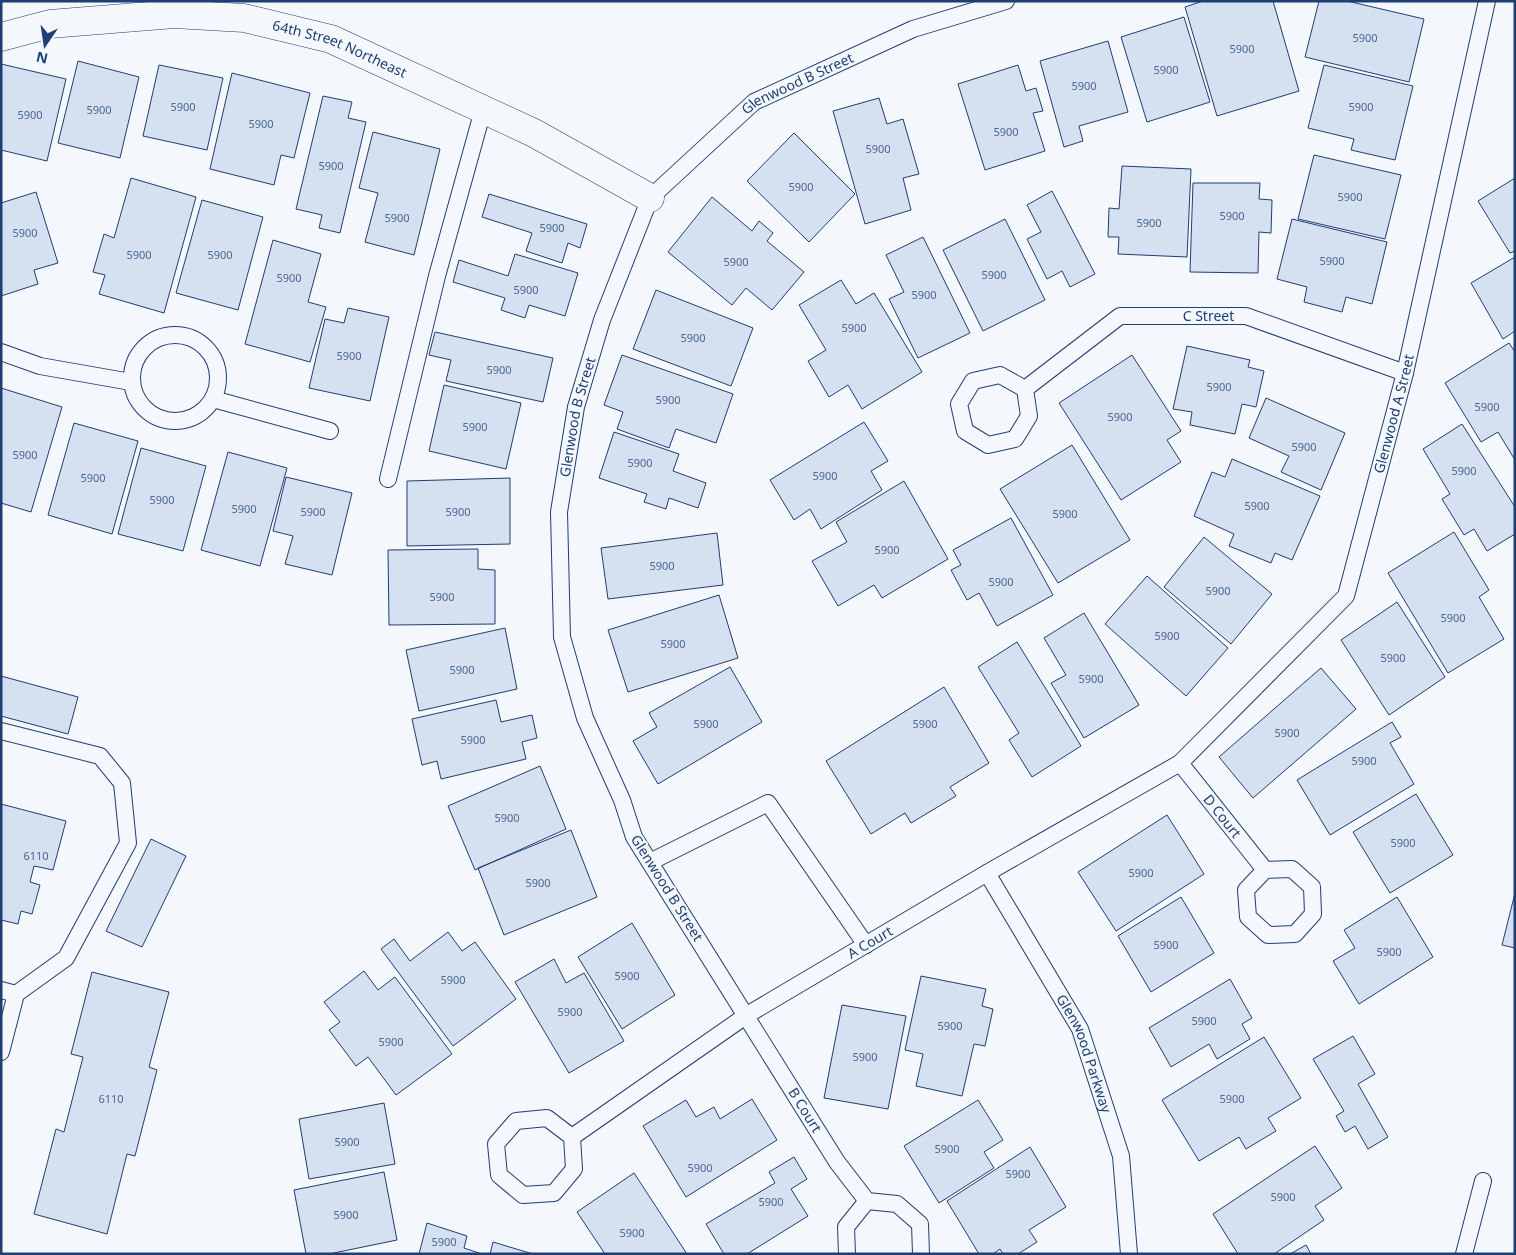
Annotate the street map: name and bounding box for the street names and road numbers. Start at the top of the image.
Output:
street label: 64th Street Northeast [271,15,410,82]
street label: Glenwood B Street [737,48,856,118]
street label: C Street [1183,306,1234,325]
street label: Glenwood A Street [1369,352,1418,475]
street label: Glenwood B Street [555,355,599,478]
street label: D Court [1199,790,1246,842]
street label: Glenwood B Street [627,831,708,945]
street label: A Court [844,921,896,963]
street label: Glenwood Parkway [1052,991,1117,1116]
street label: B Court [784,1084,827,1136]

